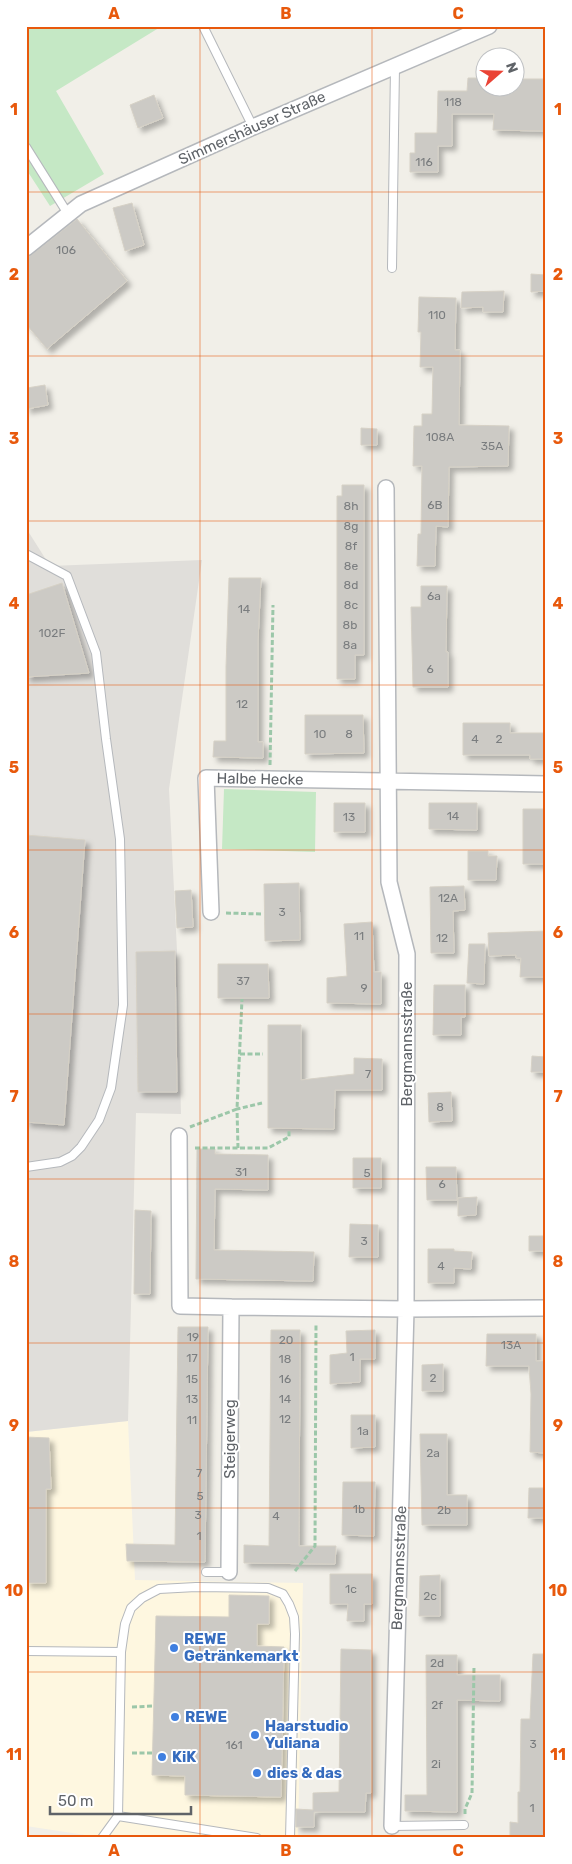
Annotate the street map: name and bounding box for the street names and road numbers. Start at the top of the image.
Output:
street label: Simmershäuser Straße [176,87,328,169]
street label: Halbe Hecke [216,769,304,789]
street label: Bergmannsstraße [398,982,416,1106]
street label: Steigerweg [221,1399,239,1479]
street label: Bergmannsstraße [388,1505,410,1631]

